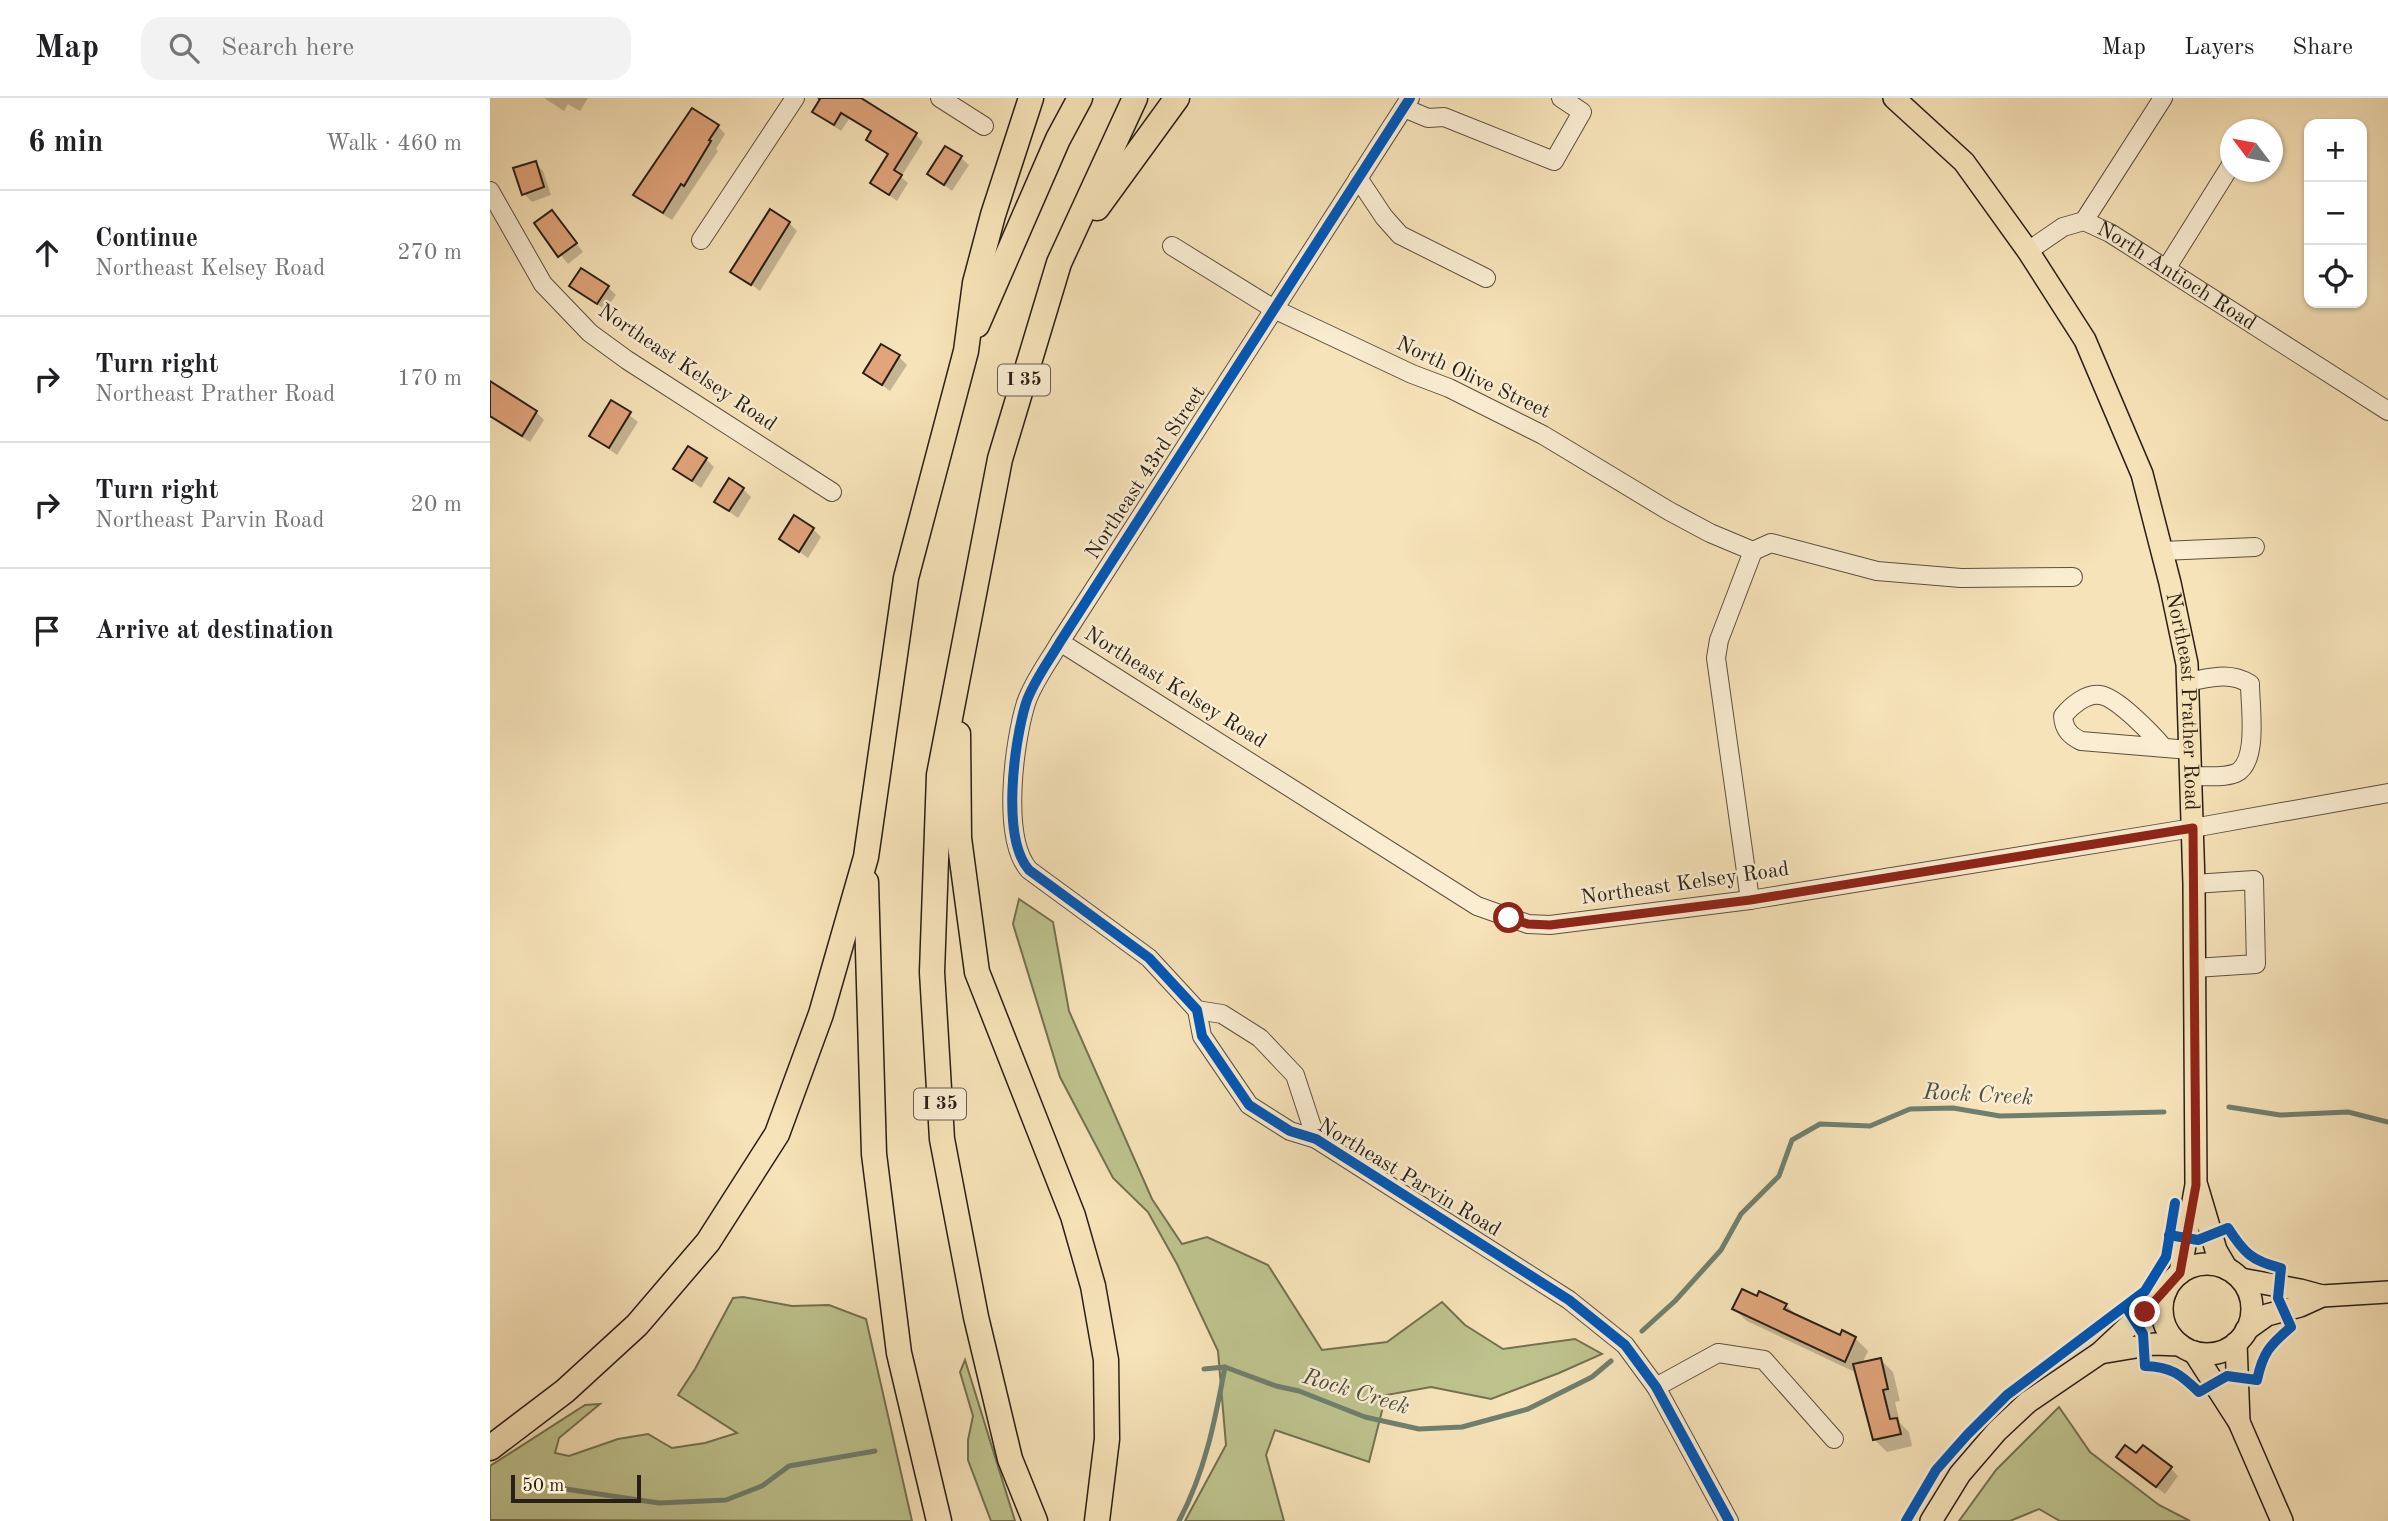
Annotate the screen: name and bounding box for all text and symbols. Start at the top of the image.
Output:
search box [141,17,631,80]
icon: search [165,29,203,67]
text: Map [35,32,99,65]
text: Search here [221,35,354,61]
text: Map [2102,36,2146,60]
text: Layers [2184,36,2254,60]
text: Share [2292,36,2353,60]
north arrow [2220,119,2283,182]
map controls [2304,119,2367,308]
button: + [2304,119,2367,182]
text: 6 min [28,128,103,158]
text: Walk · 460 m [326,132,462,155]
button: − [2304,182,2367,245]
street label: North Antioch Road [2094,218,2260,334]
text: Continue [95,226,198,252]
icon: ahead [28,234,66,272]
text: 270 m [397,241,462,264]
button: locate [2304,245,2367,308]
text: Northeast Kelsey Road [95,257,325,280]
street label: Northeast Kelsey Road [594,301,780,435]
street label: North Olive Street [1393,333,1553,423]
text: Turn right [95,352,218,378]
icon: right [28,360,66,398]
road number: I 35 [998,364,1050,396]
text: 170 m [397,367,462,390]
text: Northeast Prather Road [95,383,335,406]
street label: Northeast 43rd Street [1082,383,1210,563]
text: Turn right [95,478,218,504]
icon: right [28,486,66,524]
text: 20 m [411,493,462,516]
text: Northeast Parvin Road [95,509,324,532]
street label: Northeast Prather Road [2162,591,2202,811]
icon: arrive [28,612,66,650]
text: Arrive at destination [95,618,334,644]
street label: Northeast Kelsey Road [1080,623,1270,753]
street label: Northeast Kelsey Road [1579,859,1791,909]
route start [1493,902,1524,933]
water label: Rock Creek [1921,1081,2034,1109]
road number: I 35 [914,1088,966,1120]
street label: Northeast Parvin Road [1314,1115,1504,1241]
route end [2129,1296,2160,1327]
water label: Rock Creek [1299,1365,1412,1419]
scale bar [511,1472,640,1504]
text: 50 m [522,1477,564,1496]

